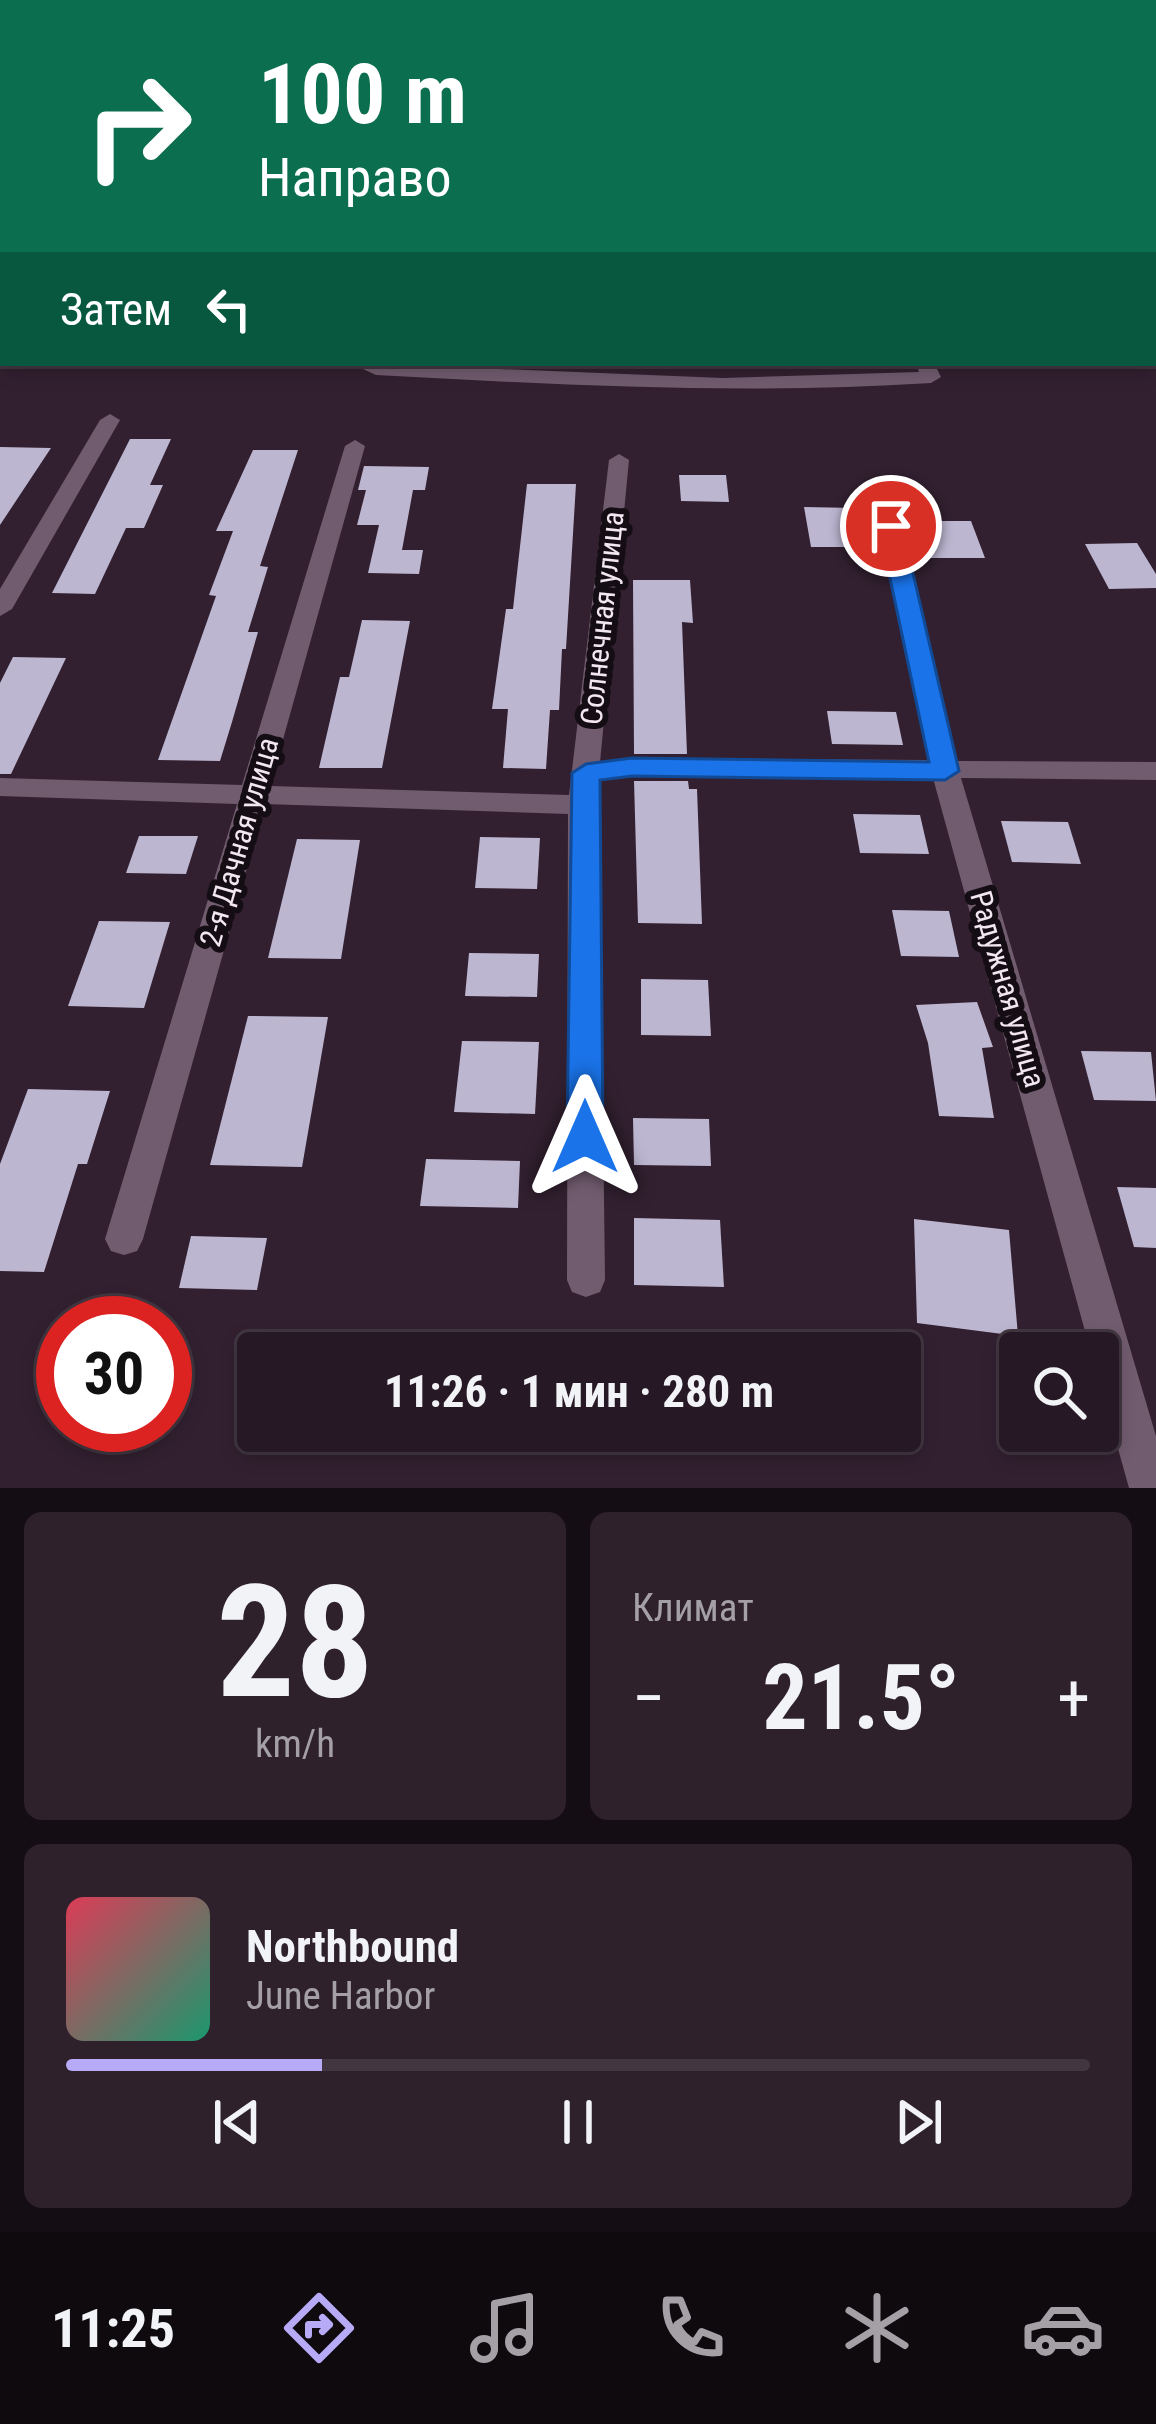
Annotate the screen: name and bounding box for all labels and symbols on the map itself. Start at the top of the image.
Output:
pin [840,475,942,577]
street label: Солнечная улица [573,510,631,726]
street label: 2-я Дачная улица [192,733,286,951]
street label: Радужная улица [963,887,1053,1091]
position arrow [522,1074,648,1200]
speed limit sign: 30 [36,1296,192,1452]

